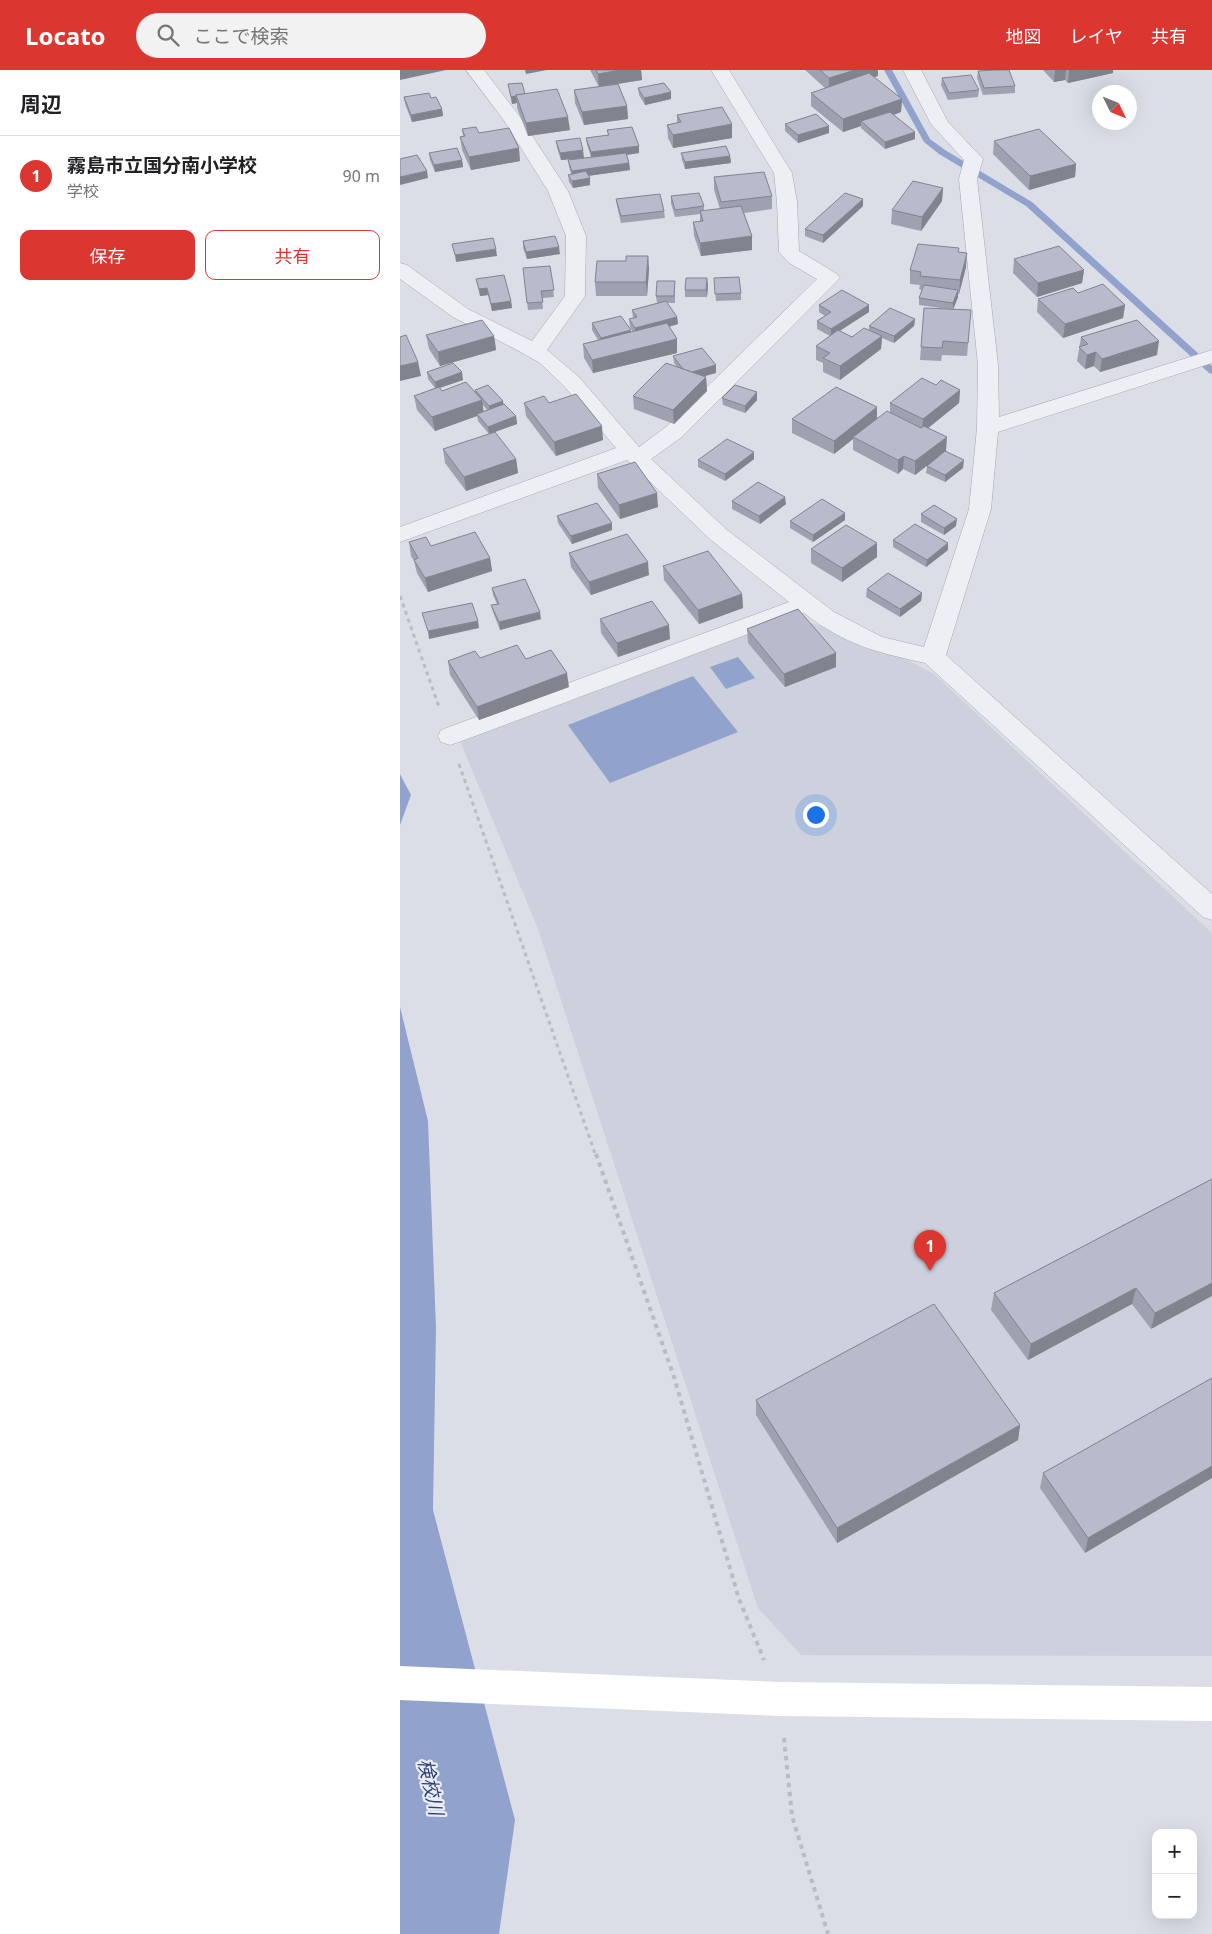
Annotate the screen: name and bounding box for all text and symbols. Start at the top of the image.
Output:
search box [136,13,486,58]
text: Locato [25,19,106,52]
icon: search [154,21,182,49]
text: ここで検索 [194,23,289,49]
text: 地図 [1006,24,1042,48]
text: レイヤ [1070,24,1123,48]
text: 共有 [1151,24,1187,48]
north arrow [1092,85,1137,130]
text: 周辺 [20,90,62,118]
text: 霧島市立国分南小学校 [67,152,257,178]
text: 1 [31,165,41,187]
text: 90 m [343,165,380,187]
text: 学校 [67,180,99,202]
button: 保存 [20,230,195,280]
button: 共有 [205,230,380,280]
your location [803,802,829,828]
pin: 1 [914,1230,946,1271]
water label: 検校川 [412,1756,450,1820]
map controls [1152,1829,1197,1919]
button: + [1152,1829,1197,1874]
button: − [1152,1874,1197,1919]

